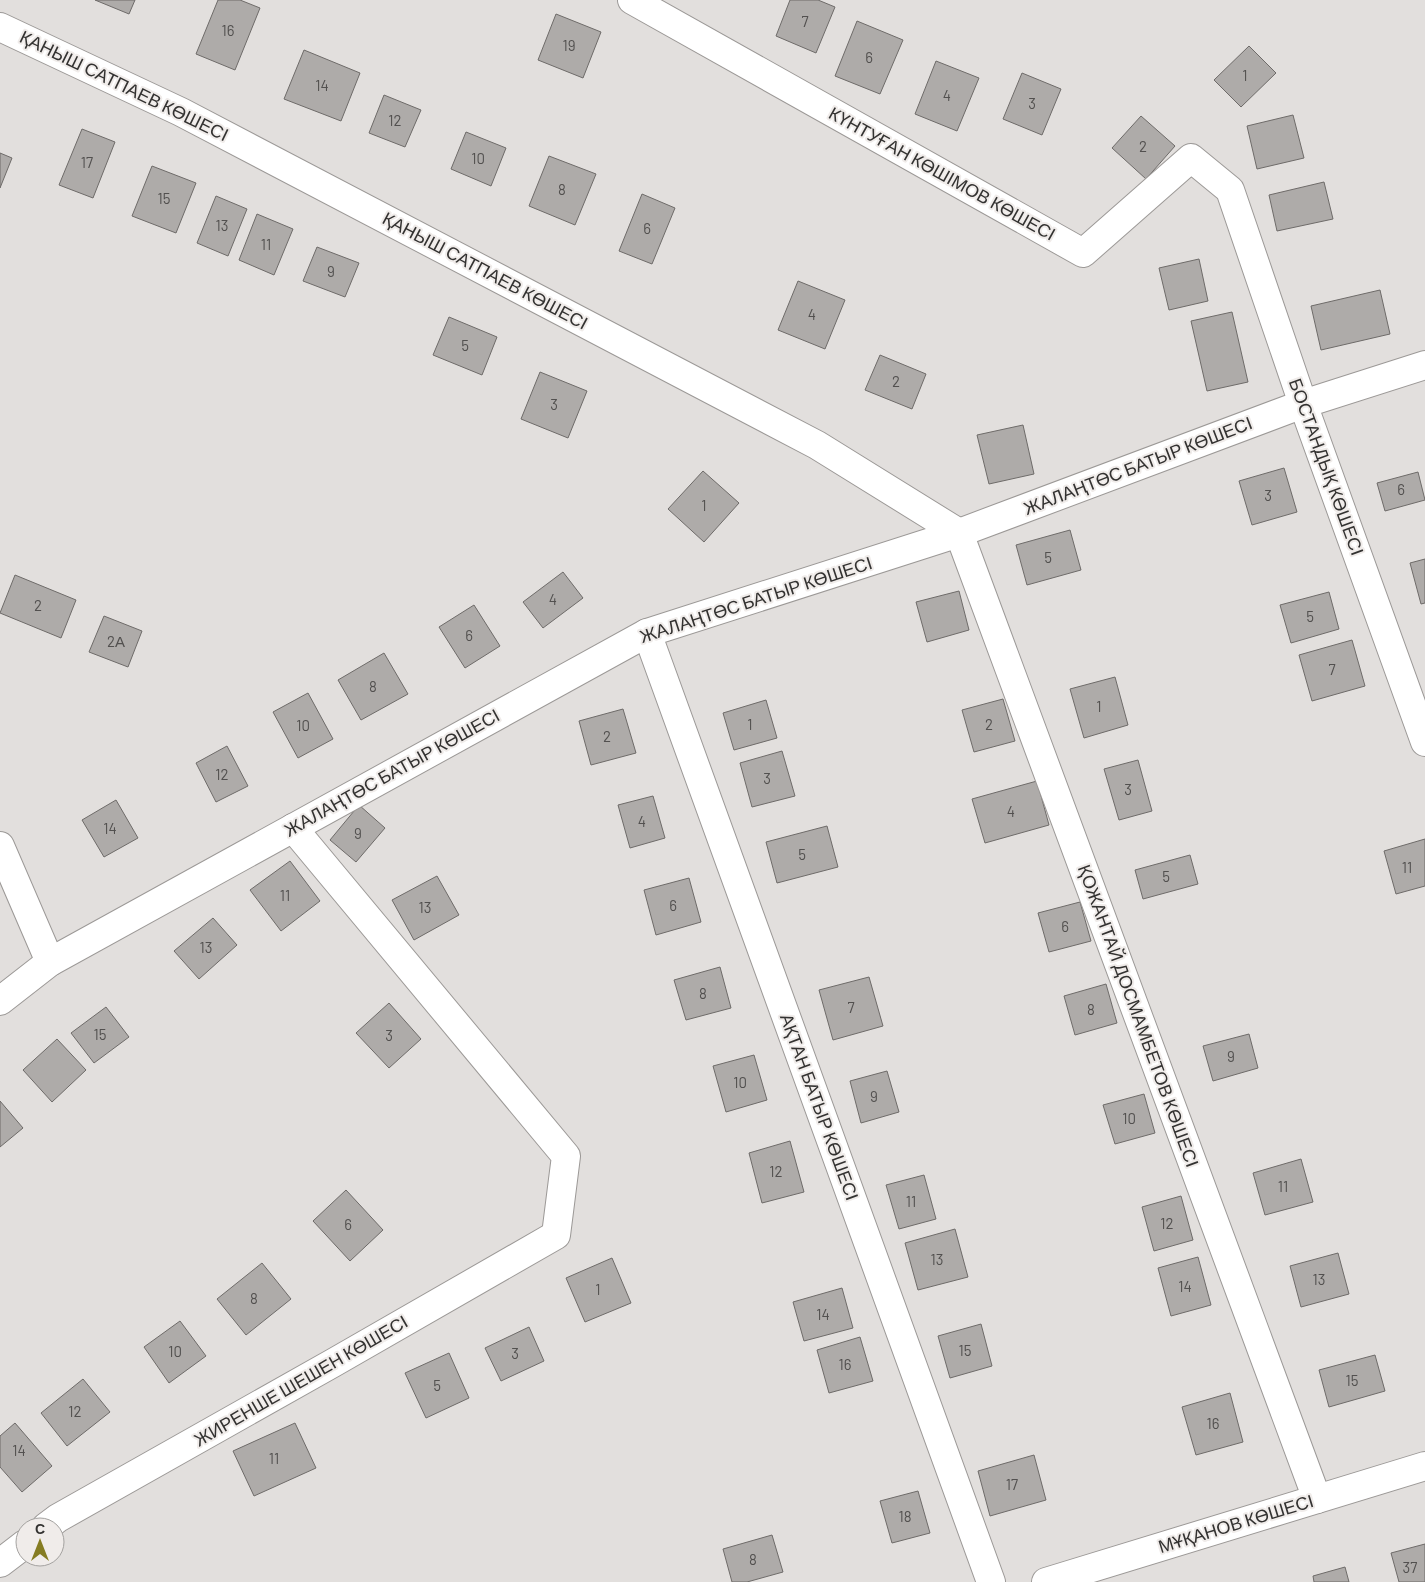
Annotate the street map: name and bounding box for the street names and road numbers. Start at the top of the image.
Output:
street label: ҚАНЫШ САТПАЕВ КӨШЕСІ [17,25,232,145]
street label: КҮНТУҒАН КӨШІМОВ КӨШЕСІ [825,101,1060,245]
street label: ҚАНЫШ САТПАЕВ КӨШЕСІ [379,207,592,334]
street label: БОСТАНДЫҚ КӨШЕСІ [1285,375,1369,558]
street label: ЖАЛАҢТӨС БАТЫР КӨШЕСІ [1020,411,1255,519]
street label: ЖАЛАҢТӨС БАТЫР КӨШЕСІ [637,551,875,647]
street label: ЖАЛАҢТӨС БАТЫР КӨШЕСІ [280,704,503,841]
street label: ҚОЖАНТАЙ ДОСМАМБЕТОВ КӨШЕСІ [1074,861,1204,1170]
street label: АҚТАН БАТЫР КӨШЕСІ [776,1010,864,1203]
street label: ЖИРЕНШЕ ШЕШЕН КӨШЕСІ [190,1310,411,1450]
street label: МҰҚАНОВ КӨШЕСІ [1155,1489,1316,1557]

